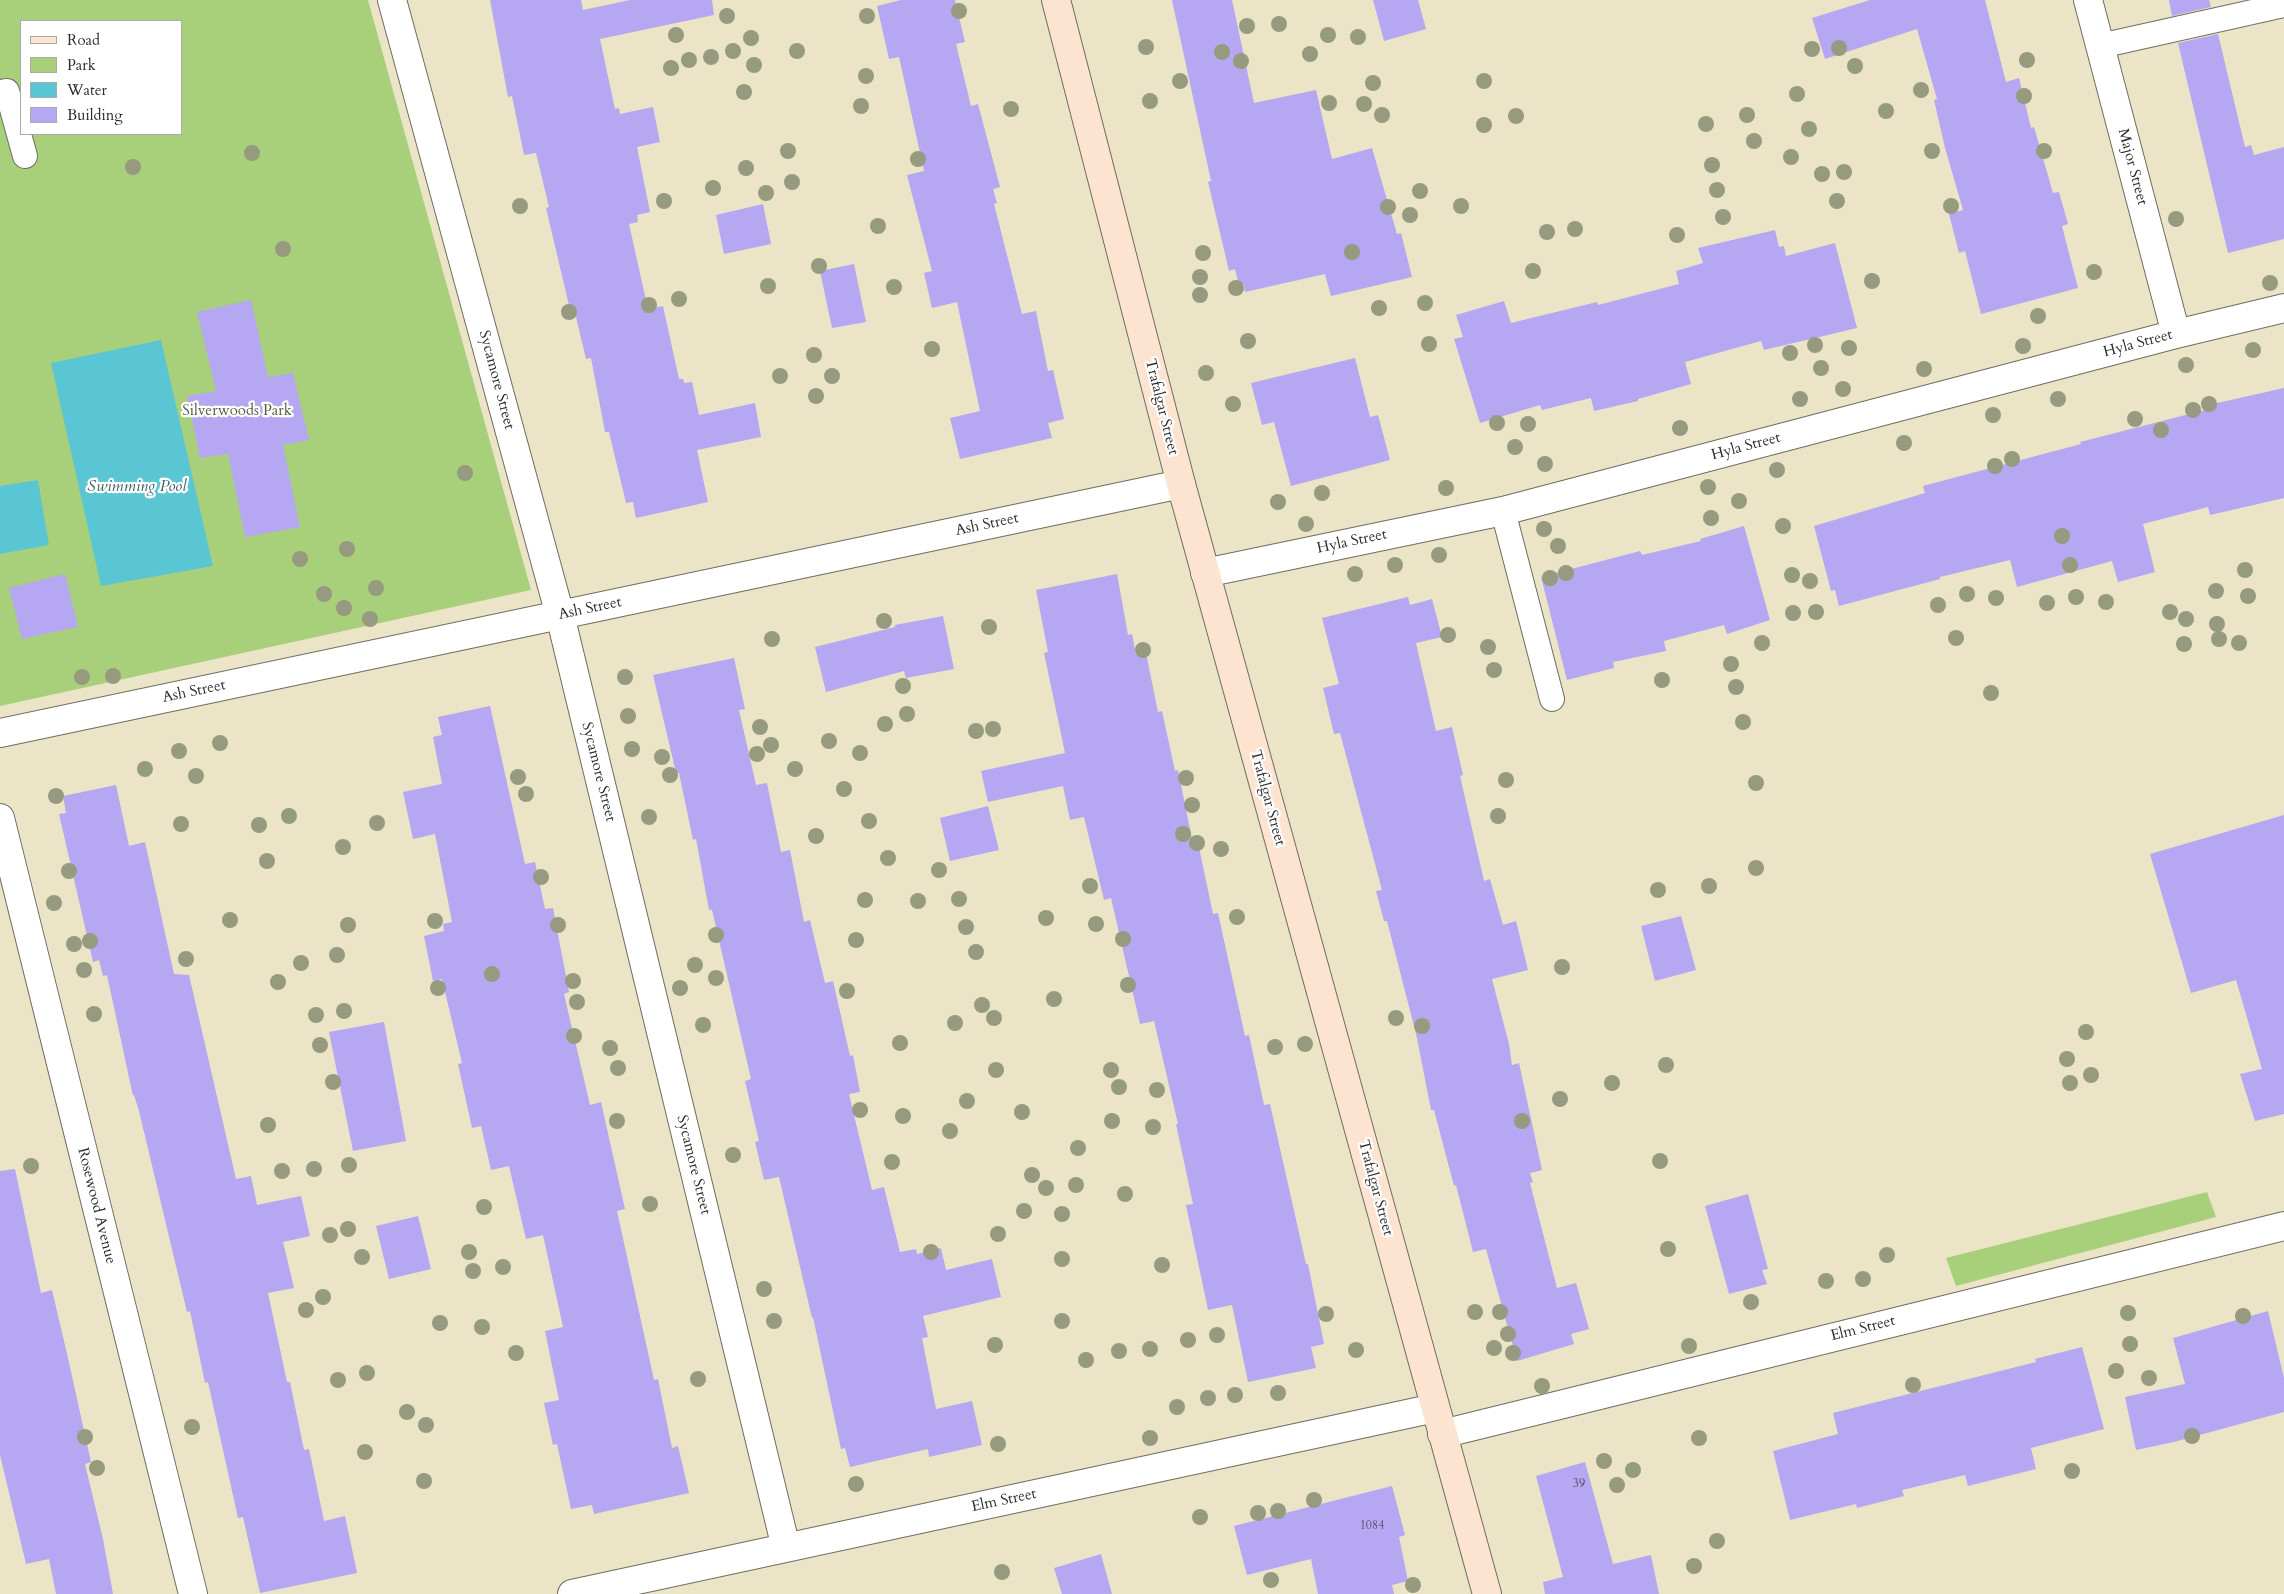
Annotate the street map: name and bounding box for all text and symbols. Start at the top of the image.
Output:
legend [20,20,182,135]
text: Road [67,30,100,50]
text: Park [67,55,96,75]
text: Water [67,80,107,100]
text: Building [67,105,123,125]
street label: Major Street [2113,127,2151,207]
street label: Hyla Street [2101,326,2175,362]
street label: Sycamore Street [474,328,518,432]
street label: Trafalgar Street [1140,357,1182,457]
park label: Silverwoods Park [182,403,292,421]
street label: Hyla Street [1709,429,1783,465]
water label: Swimming Pool [87,477,187,497]
street label: Ash Street [954,510,1020,540]
street label: Hyla Street [1315,526,1389,558]
street label: Ash Street [557,594,623,624]
street label: Ash Street [161,677,227,707]
street label: Sycamore Street [577,720,619,824]
street label: Trafalgar Street [1246,748,1288,848]
street label: Sycamore Street [672,1113,714,1217]
street label: Trafalgar Street [1354,1138,1396,1238]
street label: Rosewood Avenue [73,1146,119,1266]
street label: Elm Street [1829,1312,1897,1346]
house number: 39 [1573,1477,1585,1491]
street label: Elm Street [970,1485,1038,1517]
house number: 1084 [1360,1519,1384,1533]

